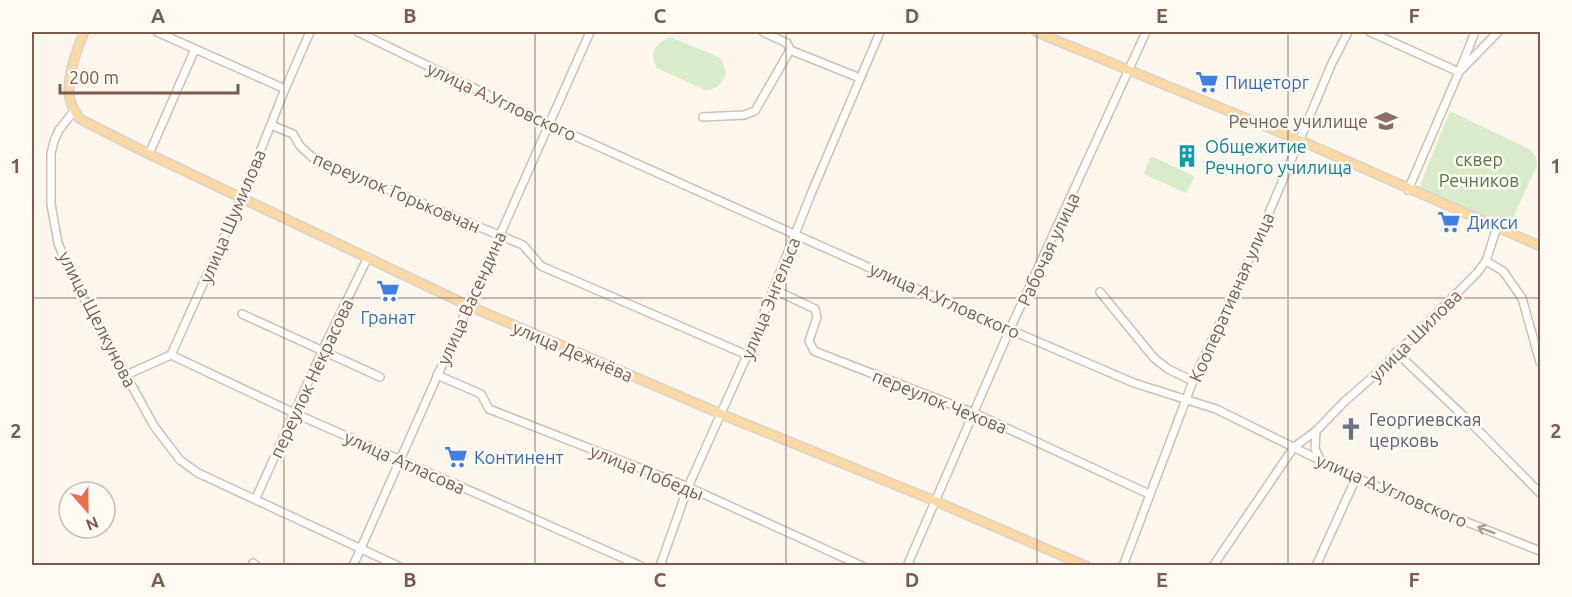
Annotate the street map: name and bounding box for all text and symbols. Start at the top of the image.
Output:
text: A [151,4,165,27]
text: B [403,4,417,27]
text: C [654,4,667,27]
text: D [905,4,919,27]
text: E [1156,4,1168,27]
text: F [1408,4,1420,27]
scale bar [60,57,238,95]
street label: улица А.Угловского [424,58,580,144]
text: 200 m [69,67,119,87]
supermarket icon: Пищеторг [1194,69,1220,95]
place label: Пищеторг [1225,72,1309,92]
school or university icon: Речное училище [1373,108,1399,134]
place label: Речное училище [1228,111,1368,131]
place label: Общежитие Речного училища [1205,136,1352,177]
building icon: Общежитие Речного училища [1174,143,1200,169]
street label: улица Шумилова [195,146,269,286]
street label: переулок Горьковчан [310,148,484,236]
park label: сквер Речников [1439,149,1519,190]
text: 1 [10,154,22,177]
text: 1 [1550,154,1562,177]
street label: Рабочая улица [1013,189,1083,309]
street label: Кооперативная улица [1185,209,1277,385]
supermarket icon: Дикси [1436,209,1462,235]
place label: Дикси [1467,212,1518,232]
street label: улица Васендина [433,228,509,368]
street label: улица Энгельса [736,234,804,362]
street label: улица Щелкунова [55,248,141,390]
street label: улица А.Угловского [867,258,1023,342]
supermarket icon: Гранат [375,278,401,304]
street label: улица Шилова [1365,285,1465,385]
street label: переулок Некрасова [265,295,357,461]
place label: Гранат [360,307,416,327]
street label: улица Дежнёва [510,317,636,385]
street label: переулок Чехова [870,365,1010,437]
place label: Георгиевская церковь [1369,409,1482,450]
church icon: Георгиевская церковь [1338,416,1364,442]
text: 2 [10,419,22,442]
text: 2 [1550,419,1562,442]
street label: улица Атласова [342,426,468,498]
street label: улица Победы [587,440,707,504]
supermarket icon: Континент [443,444,469,470]
place label: Континент [474,447,563,467]
street label: улица А.Угловского [1313,449,1471,531]
north arrow [57,480,117,540]
text: N [84,513,101,535]
one-way arrow [1477,523,1496,534]
text: A [151,568,165,591]
text: B [403,568,417,591]
text: C [654,568,667,591]
text: D [905,568,919,591]
text: E [1156,568,1168,591]
text: F [1408,568,1420,591]

